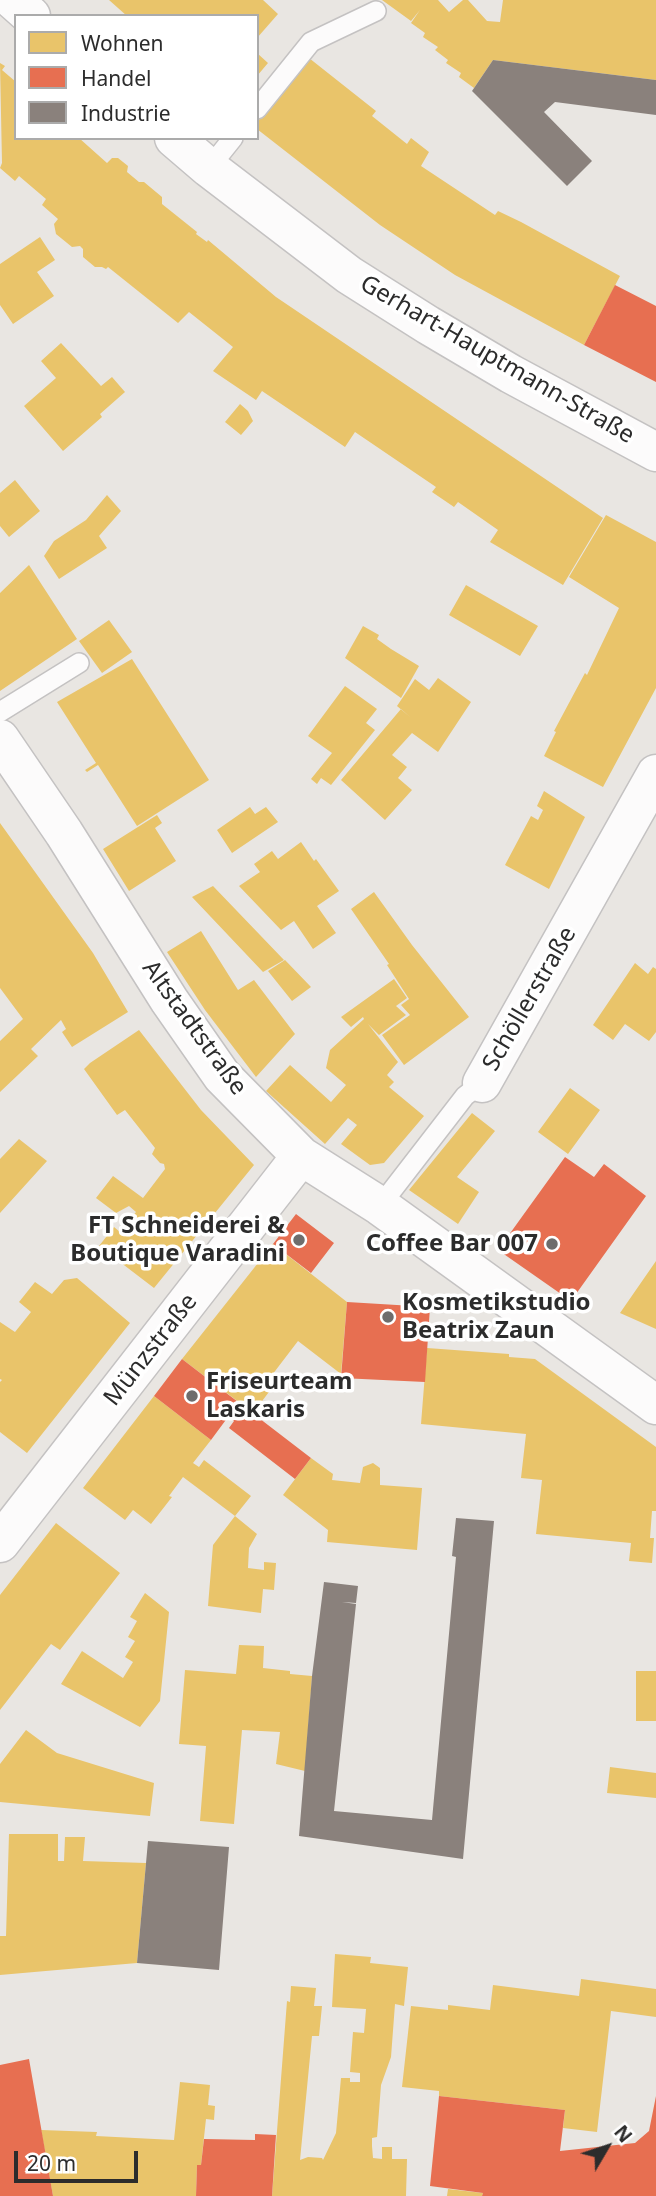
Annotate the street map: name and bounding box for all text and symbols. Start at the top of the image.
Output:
legend [14,14,259,140]
text: Wohnen [81,29,164,57]
text: Handel [81,64,152,92]
text: Industrie [81,99,171,127]
street label: Gerhart-Hauptmann-Straße [355,270,639,450]
street label: Schöllerstraße [477,922,583,1076]
street label: Altstadtstraße [136,955,252,1101]
place label: FT Schneiderei & Boutique Varadini [70,1212,285,1268]
place label: Coffee Bar 007 [366,1230,538,1258]
marker: FT Schneiderei & Boutique Varadini [291,1232,307,1248]
marker: Coffee Bar 007 [544,1236,560,1252]
street label: Münzstraße [98,1288,204,1412]
place label: Kosmetikstudio Beatrix Zaun [402,1289,591,1345]
marker: Kosmetikstudio Beatrix Zaun [380,1309,396,1325]
place label: Friseurteam Laskaris [206,1368,352,1424]
marker: Friseurteam Laskaris [184,1388,200,1404]
north arrow [572,2112,642,2182]
text: N [608,2120,638,2148]
scale bar [18,2136,142,2180]
text: 20 m [27,2149,76,2177]

